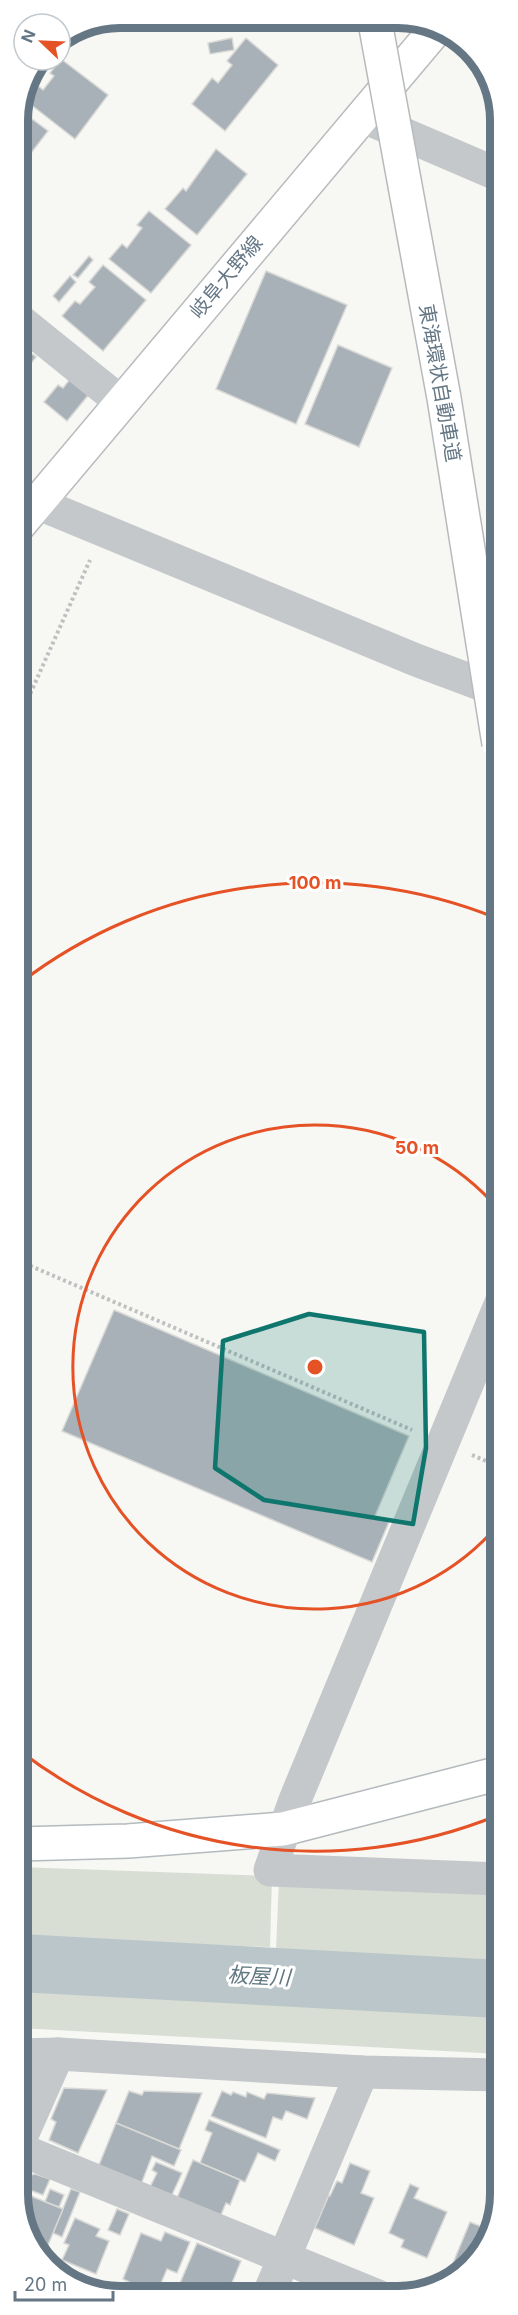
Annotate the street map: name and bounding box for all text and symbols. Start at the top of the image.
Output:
north arrow [12,12,72,72]
text: N [17,27,40,46]
street label: 岐阜大野線 [185,231,267,323]
street label: 東海環状自動車道 [414,302,466,464]
text: 100 m [289,872,341,893]
text: 50 m [395,1137,439,1158]
centre of rings [305,1357,325,1377]
water label: 板屋川 [227,1962,293,1990]
scale bar [15,2264,112,2302]
text: 20 m [24,2274,67,2295]

